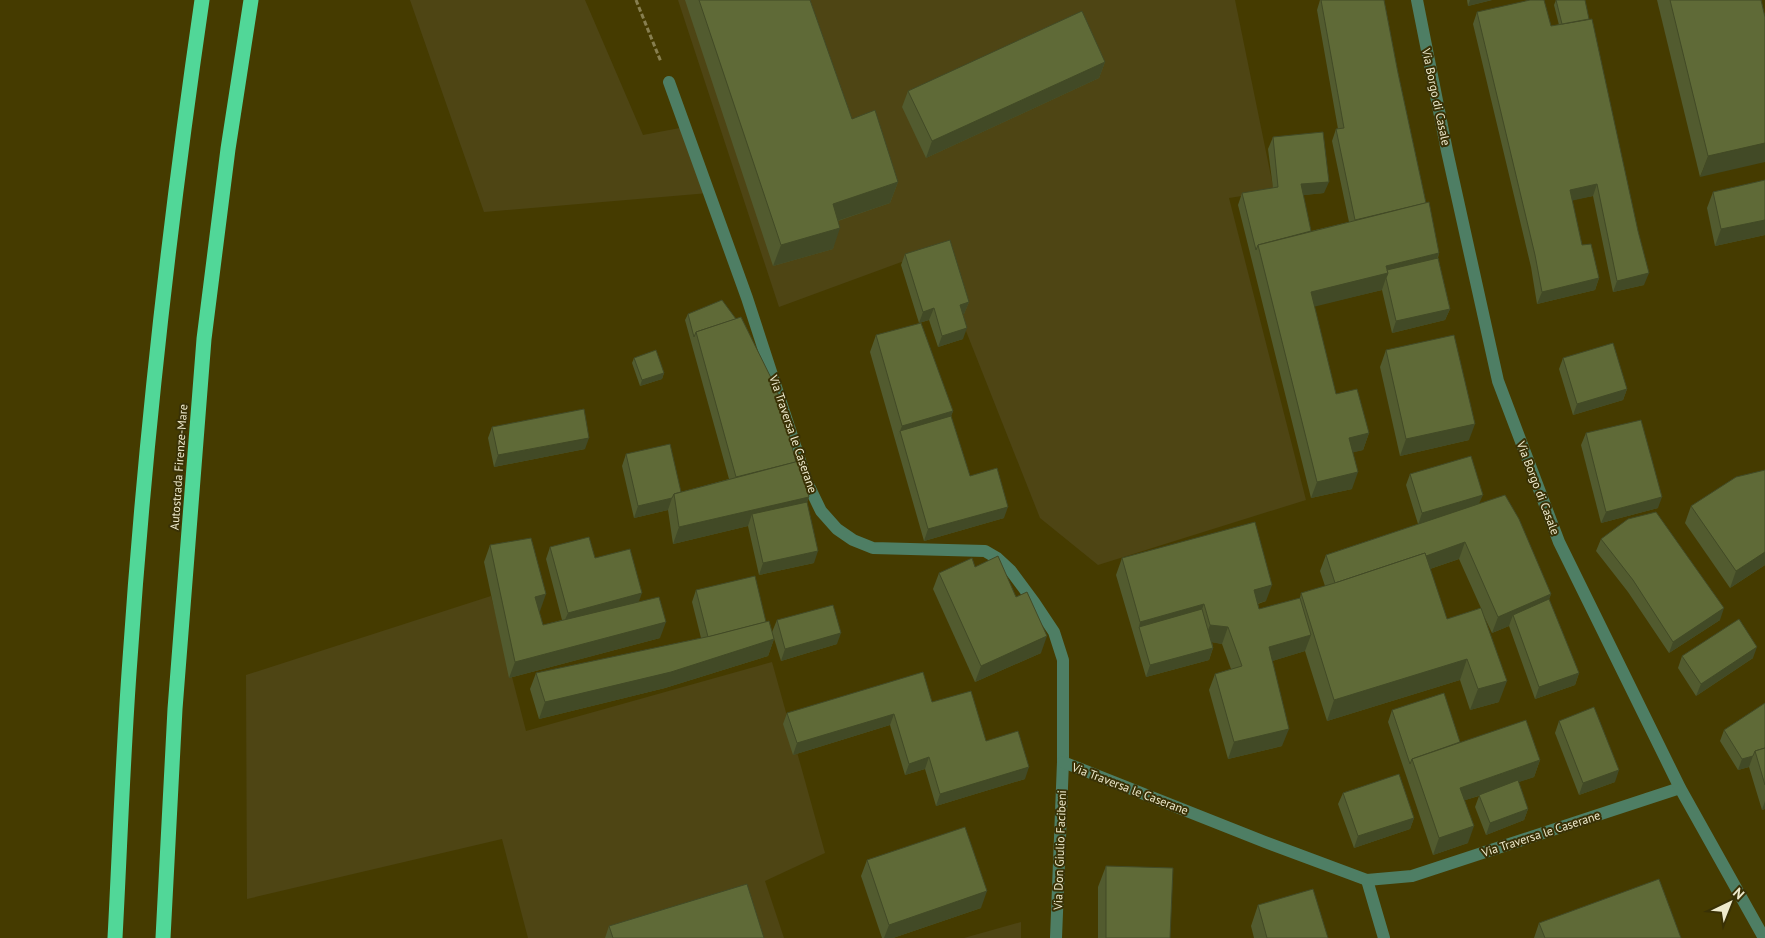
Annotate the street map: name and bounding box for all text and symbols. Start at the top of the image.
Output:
street label: Via Borgo di Casale [1419,46,1454,147]
street label: Via Traversa le Caserane [766,372,821,495]
street label: Autostrada Firenze-Mare [167,404,190,530]
street label: Via Borgo di Casale [1513,438,1563,537]
street label: Via Traversa le Caserane [1069,759,1191,818]
street label: Via Don Giulio Facibeni [1050,790,1069,911]
street label: Via Traversa le Caserane [1479,807,1602,860]
north arrow [1705,878,1755,928]
text: N [1729,884,1748,903]

